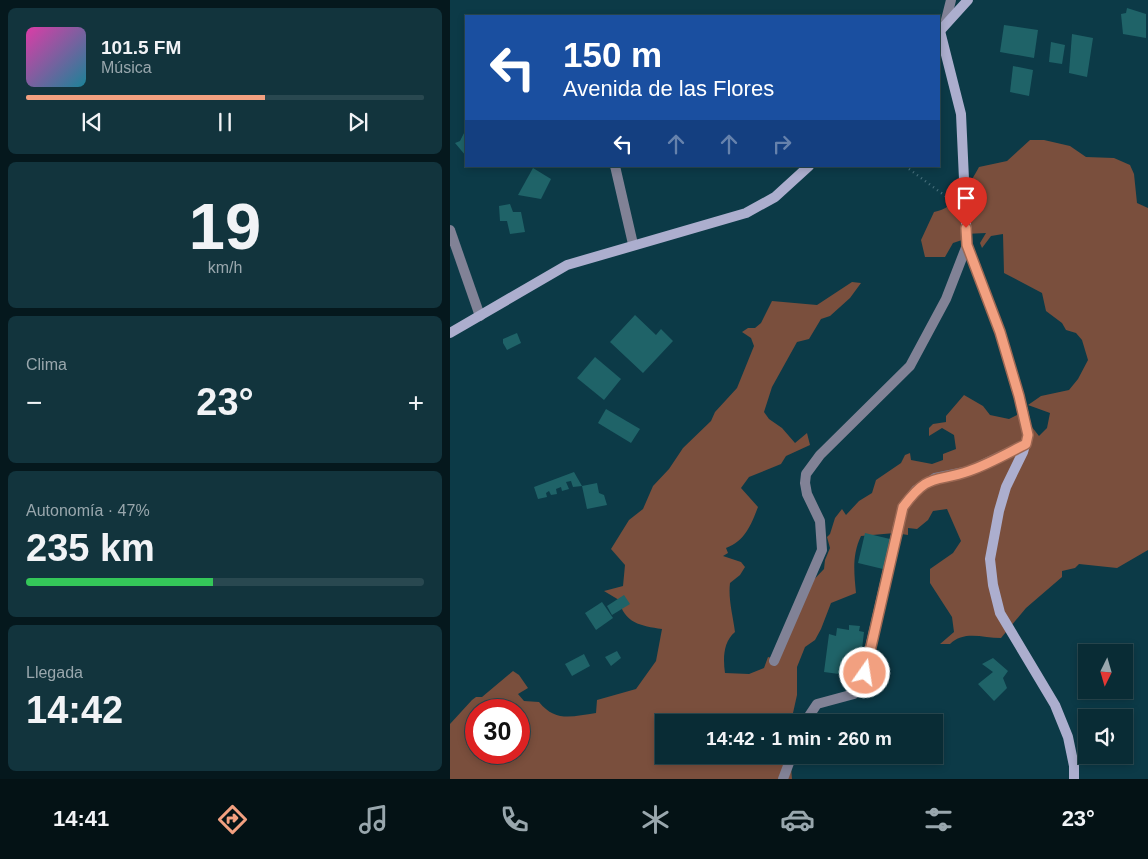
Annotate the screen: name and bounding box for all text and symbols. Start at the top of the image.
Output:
icon: left [480,35,545,100]
text: 150 m [563,35,662,74]
text: 101.5 FM [101,37,181,58]
text: Música [101,59,152,76]
text: Avenida de las Flores [563,76,774,101]
icon: previous [78,108,106,136]
icon: pause [211,108,239,136]
icon: next [344,108,372,136]
icon: left [609,130,637,158]
icon: ahead [662,130,690,158]
icon: ahead [715,130,743,158]
icon: right [768,130,796,158]
pin [945,177,987,228]
icon: arrive [952,184,980,212]
text: 19 [189,190,261,263]
text: km/h [208,259,242,276]
text: Clima [26,356,67,373]
text: 23° [196,381,254,423]
text: − [26,387,42,418]
text: + [408,387,424,418]
text: Autonomía · 47% [26,502,150,519]
text: 235 km [26,527,155,569]
north arrow [1078,644,1132,699]
map controls [1078,644,1133,764]
position arrow [838,646,890,698]
text: Llegada [26,664,83,681]
text: 14:42 [26,689,123,731]
speed limit sign: 30 [465,699,530,764]
button: sound [1078,709,1133,764]
text: 14:42 · 1 min · 260 m [706,728,892,749]
icon: directions [215,802,250,837]
icon: music [356,802,391,837]
icon: phone [497,802,532,837]
icon: climate [638,802,673,837]
icon: car [780,802,815,837]
icon: filters [921,802,956,837]
text: 14:41 [53,806,109,831]
text: 23° [1062,806,1095,831]

